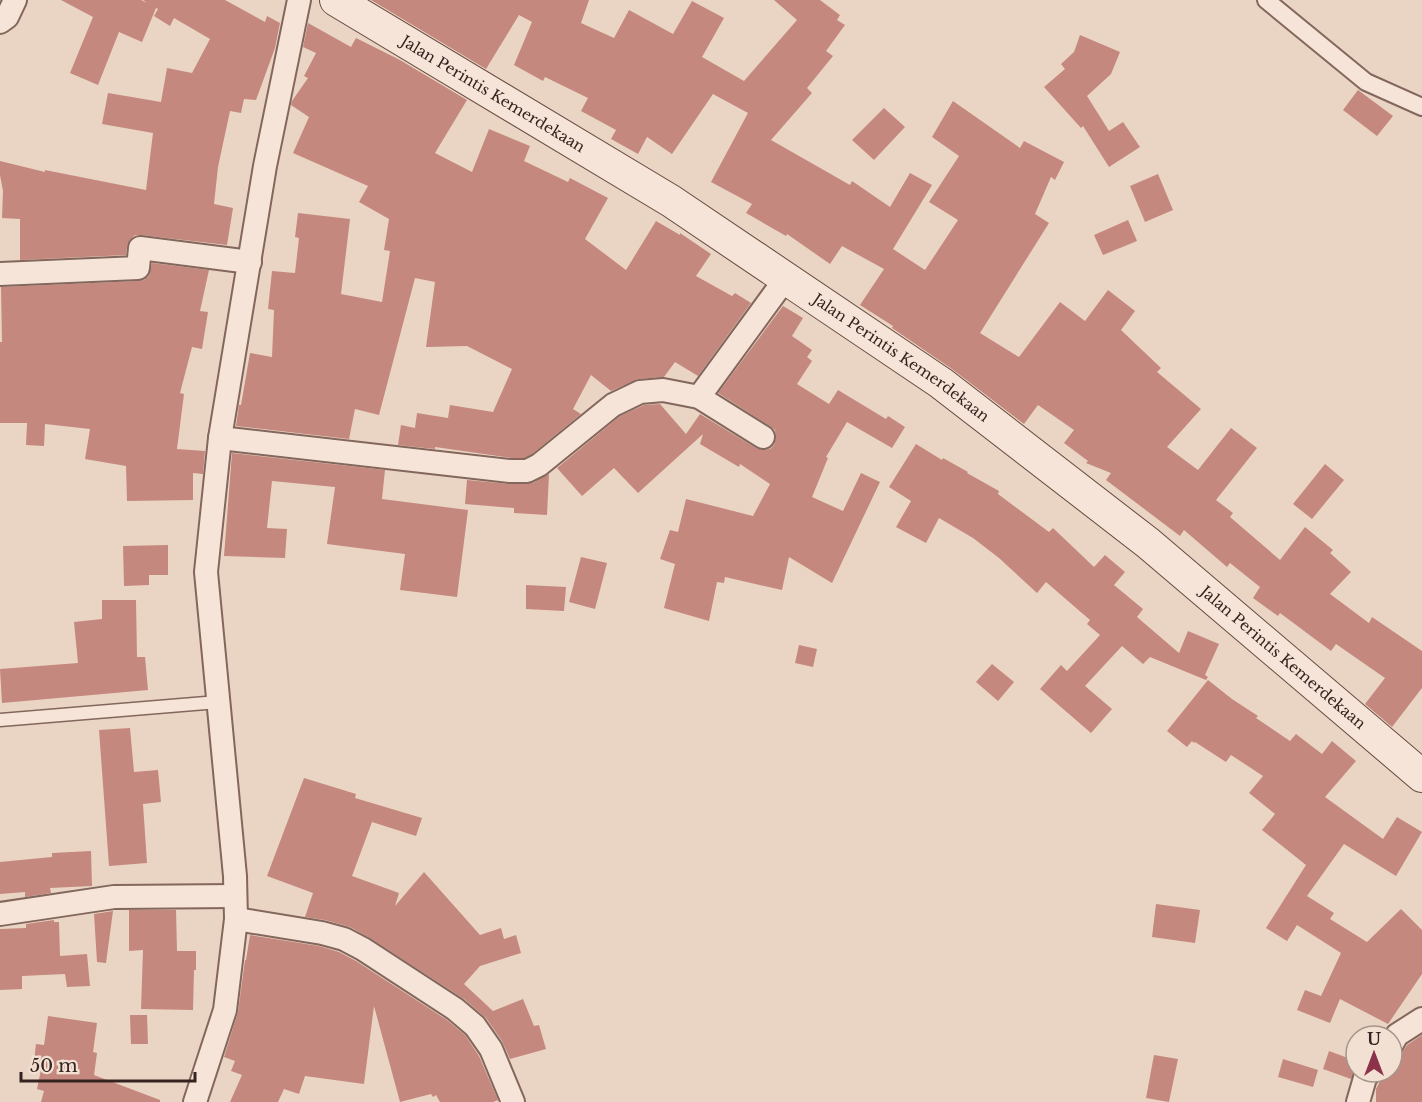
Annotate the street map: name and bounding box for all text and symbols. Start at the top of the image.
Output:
street label: Jalan Perintis Kemerdekaan [396,30,589,156]
street label: Jalan Perintis Kemerdekaan [808,288,993,426]
street label: Jalan Perintis Kemerdekaan [1195,580,1370,733]
north arrow [1344,1024,1404,1084]
text: U [1367,1029,1381,1049]
scale bar [21,1045,195,1083]
text: 50 m [30,1055,78,1077]

